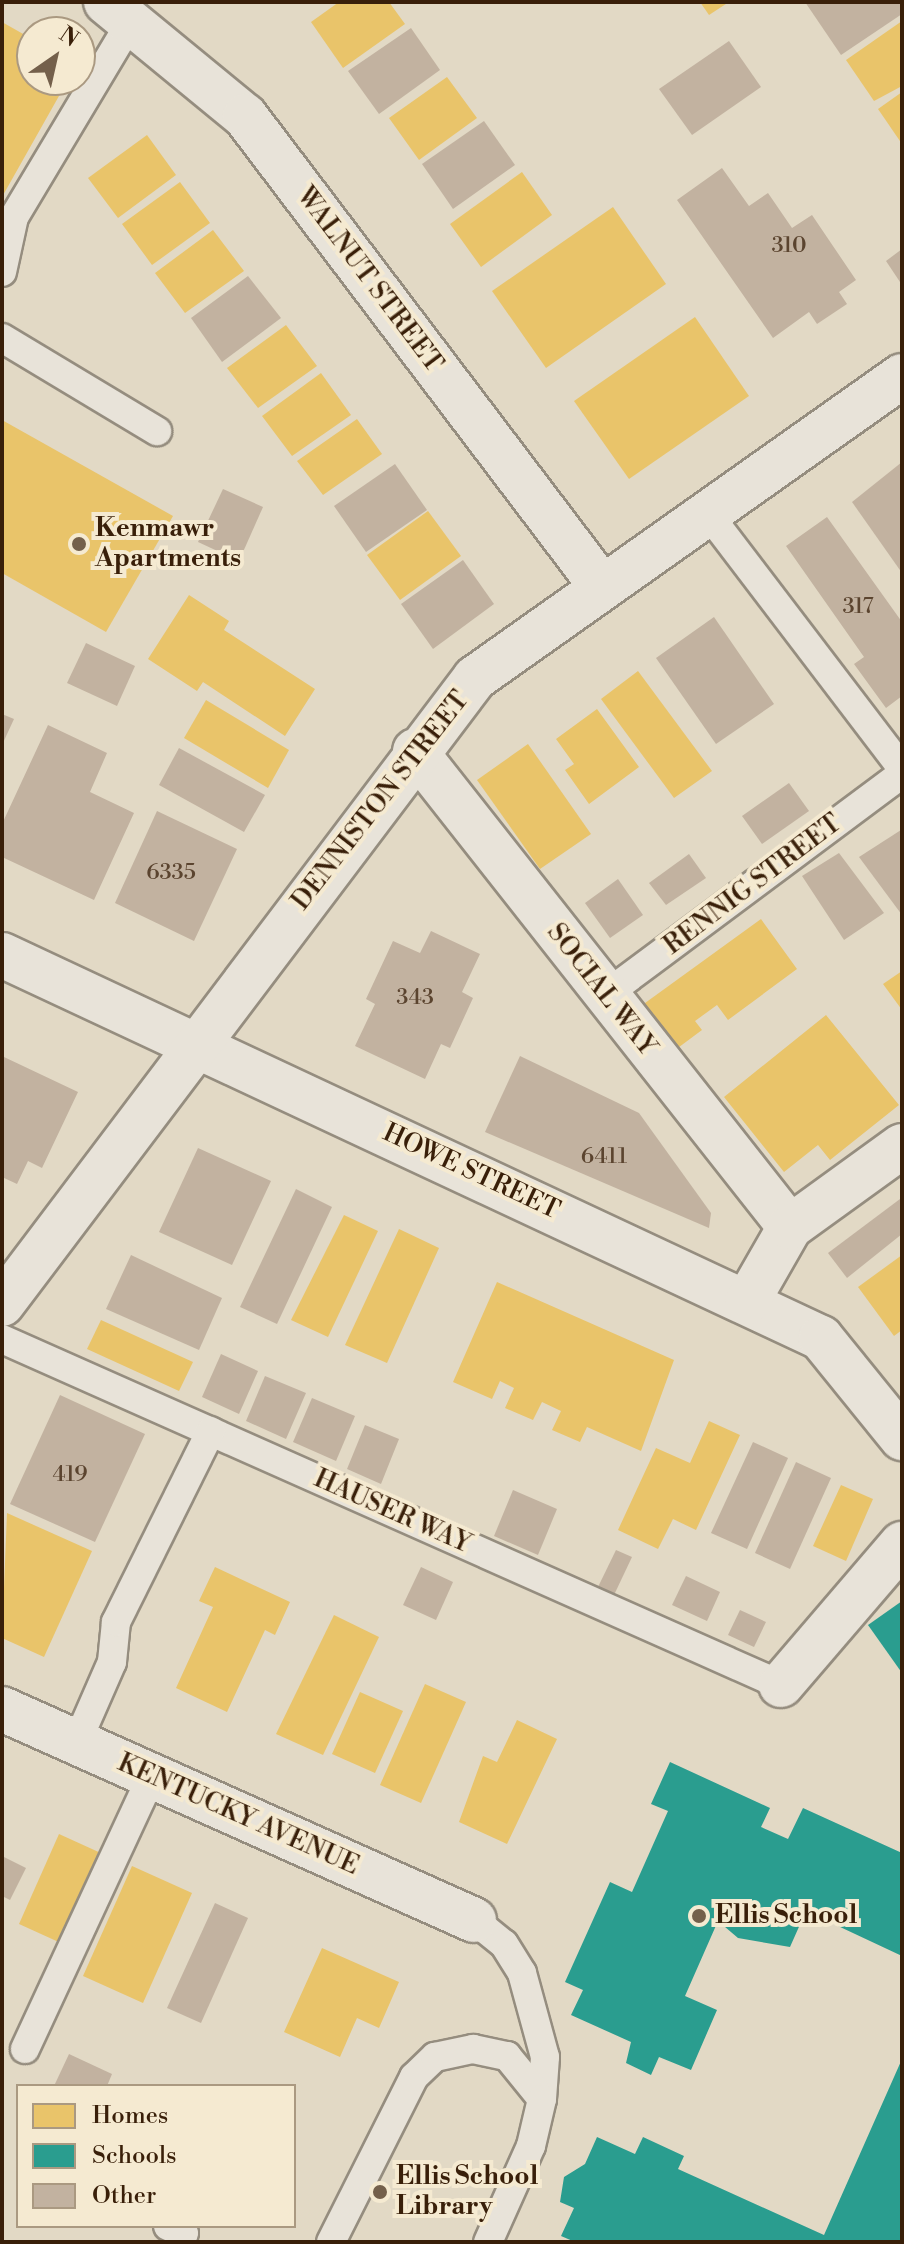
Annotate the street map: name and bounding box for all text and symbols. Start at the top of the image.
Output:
north arrow [16,16,96,96]
text: N [54,21,83,53]
street label: WALNUT STREET [289,181,449,379]
house number: 310 [772,233,806,259]
place label: Kenmawr Apartments [95,513,241,574]
marker: Kenmawr Apartments [70,535,88,553]
house number: 317 [842,594,874,620]
street label: DENNISTON STREET [286,685,476,917]
street label: RENNIG STREET [658,808,848,962]
house number: 6335 [146,860,196,886]
street label: SOCIAL WAY [540,918,662,1062]
house number: 343 [396,985,434,1011]
street label: HOWE STREET [378,1117,564,1227]
house number: 6411 [581,1144,627,1170]
house number: 419 [52,1462,88,1488]
street label: HAUSER WAY [309,1464,475,1560]
street label: KENTUCKY AVENUE [113,1748,363,1882]
place label: Ellis School [715,1900,857,1932]
marker: Ellis School [690,1907,708,1925]
legend [16,2084,296,2228]
text: Homes [92,2101,168,2131]
text: Schools [92,2141,177,2171]
place label: Ellis School Library [396,2161,538,2222]
text: Other [92,2181,156,2211]
marker: Ellis School Library [371,2183,389,2201]

